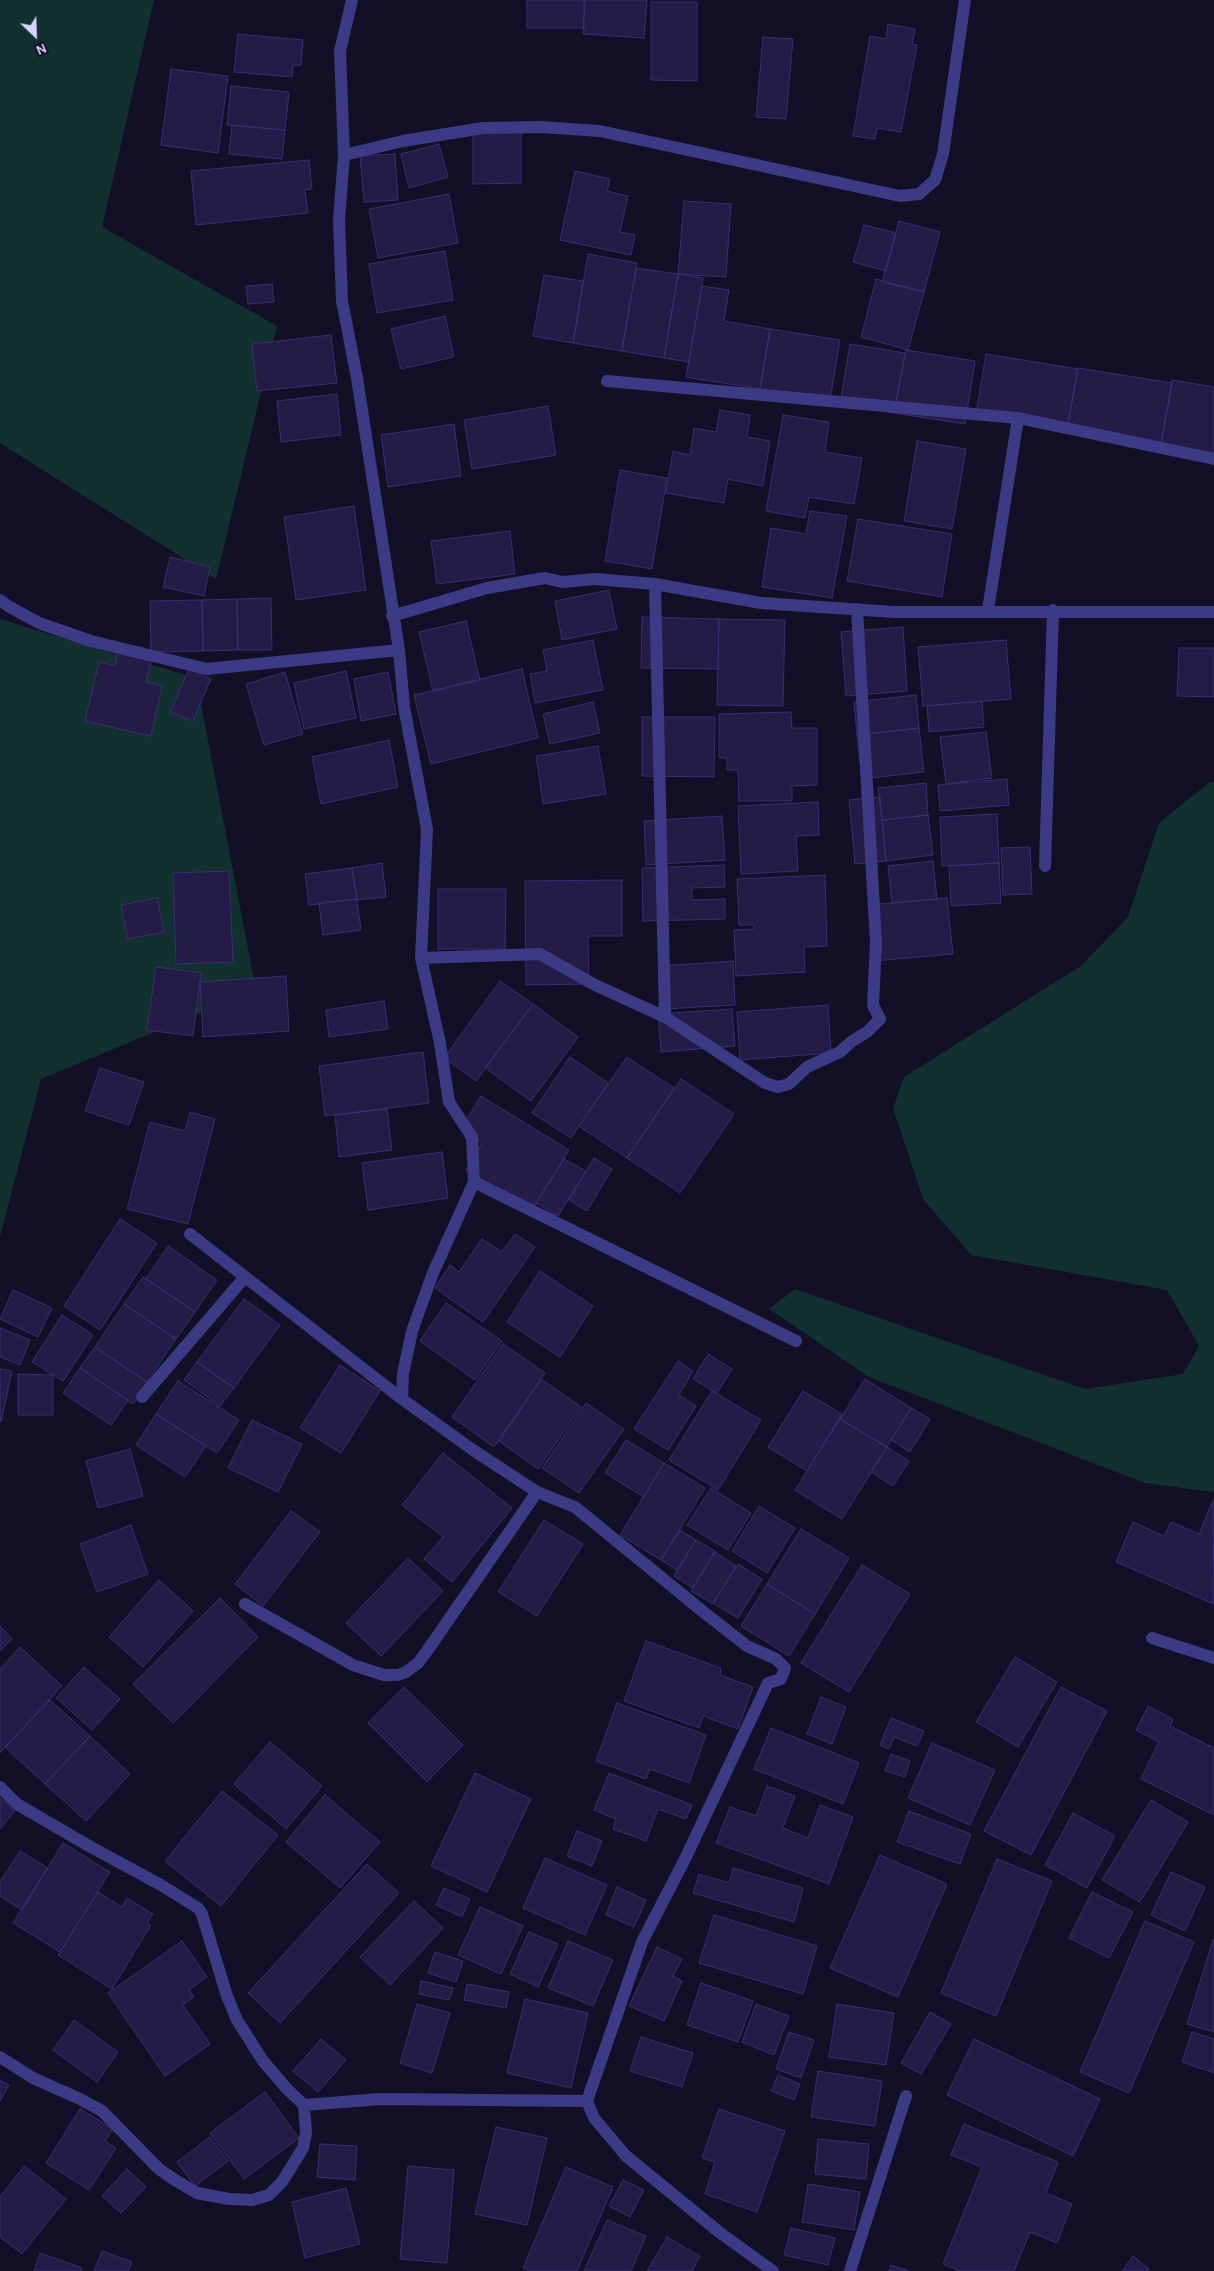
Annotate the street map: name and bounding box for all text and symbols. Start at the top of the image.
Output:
north arrow [10,10,60,60]
text: N [33,39,49,59]

